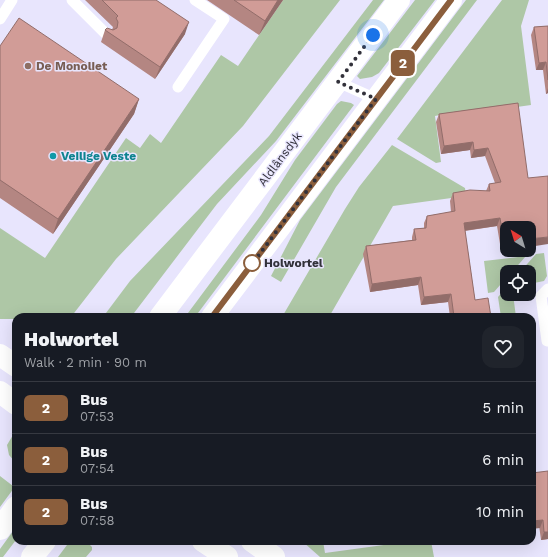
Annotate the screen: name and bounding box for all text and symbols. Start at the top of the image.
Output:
your location [363,25,383,45]
line badge: 2 [390,50,416,76]
text: 2 [399,55,407,71]
place label: De Monoliet [36,59,108,73]
marker: De Monoliet [23,61,33,71]
street label: Aldlânsdyk [255,129,305,189]
place label: Veilige Veste [61,149,136,163]
marker: Veilige Veste [48,151,58,161]
north arrow [500,221,536,257]
map controls [500,221,536,301]
marker: Holwortel [243,254,261,272]
place label: Holwortel [264,256,323,270]
button: locate [500,265,536,301]
button: heart [482,326,524,368]
text: Holwortel [24,328,118,351]
text: Walk · 2 min · 90 m [24,355,147,370]
text: Bus [80,391,108,409]
text: 5 min [483,399,524,417]
text: 2 [42,400,50,416]
text: 07:53 [80,409,114,424]
text: Bus [80,443,108,461]
text: 6 min [482,451,524,469]
text: 2 [42,452,50,468]
text: 07:54 [80,461,114,476]
text: Bus [80,495,108,513]
text: 10 min [476,503,524,521]
text: 2 [42,504,50,520]
text: 07:58 [80,513,115,528]

